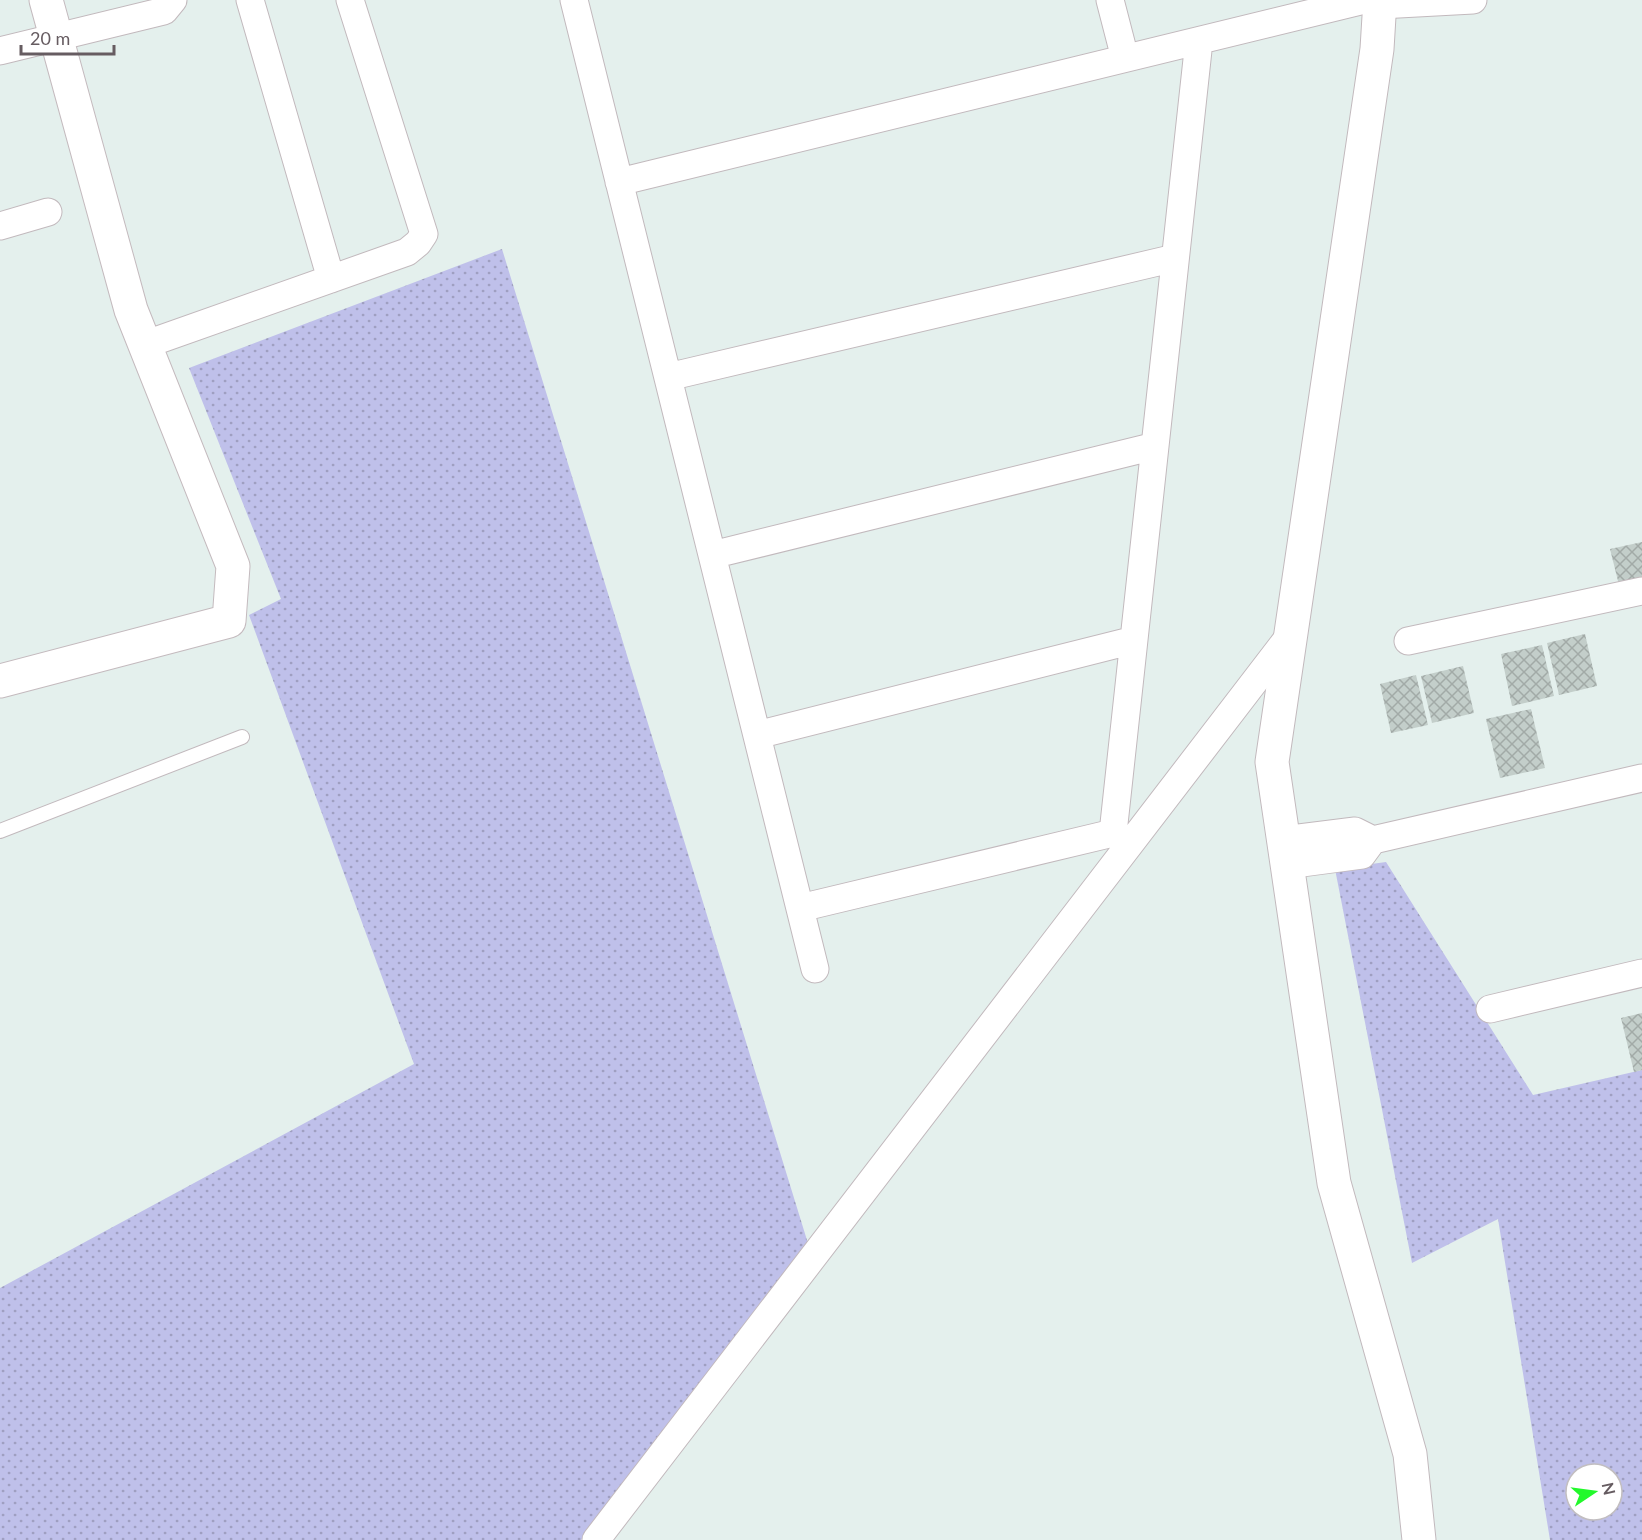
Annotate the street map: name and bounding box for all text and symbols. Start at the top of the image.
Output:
scale bar [21,18,114,56]
text: 20 m [30,27,70,49]
north arrow [1564,1462,1624,1522]
text: N [1598,1480,1620,1497]

